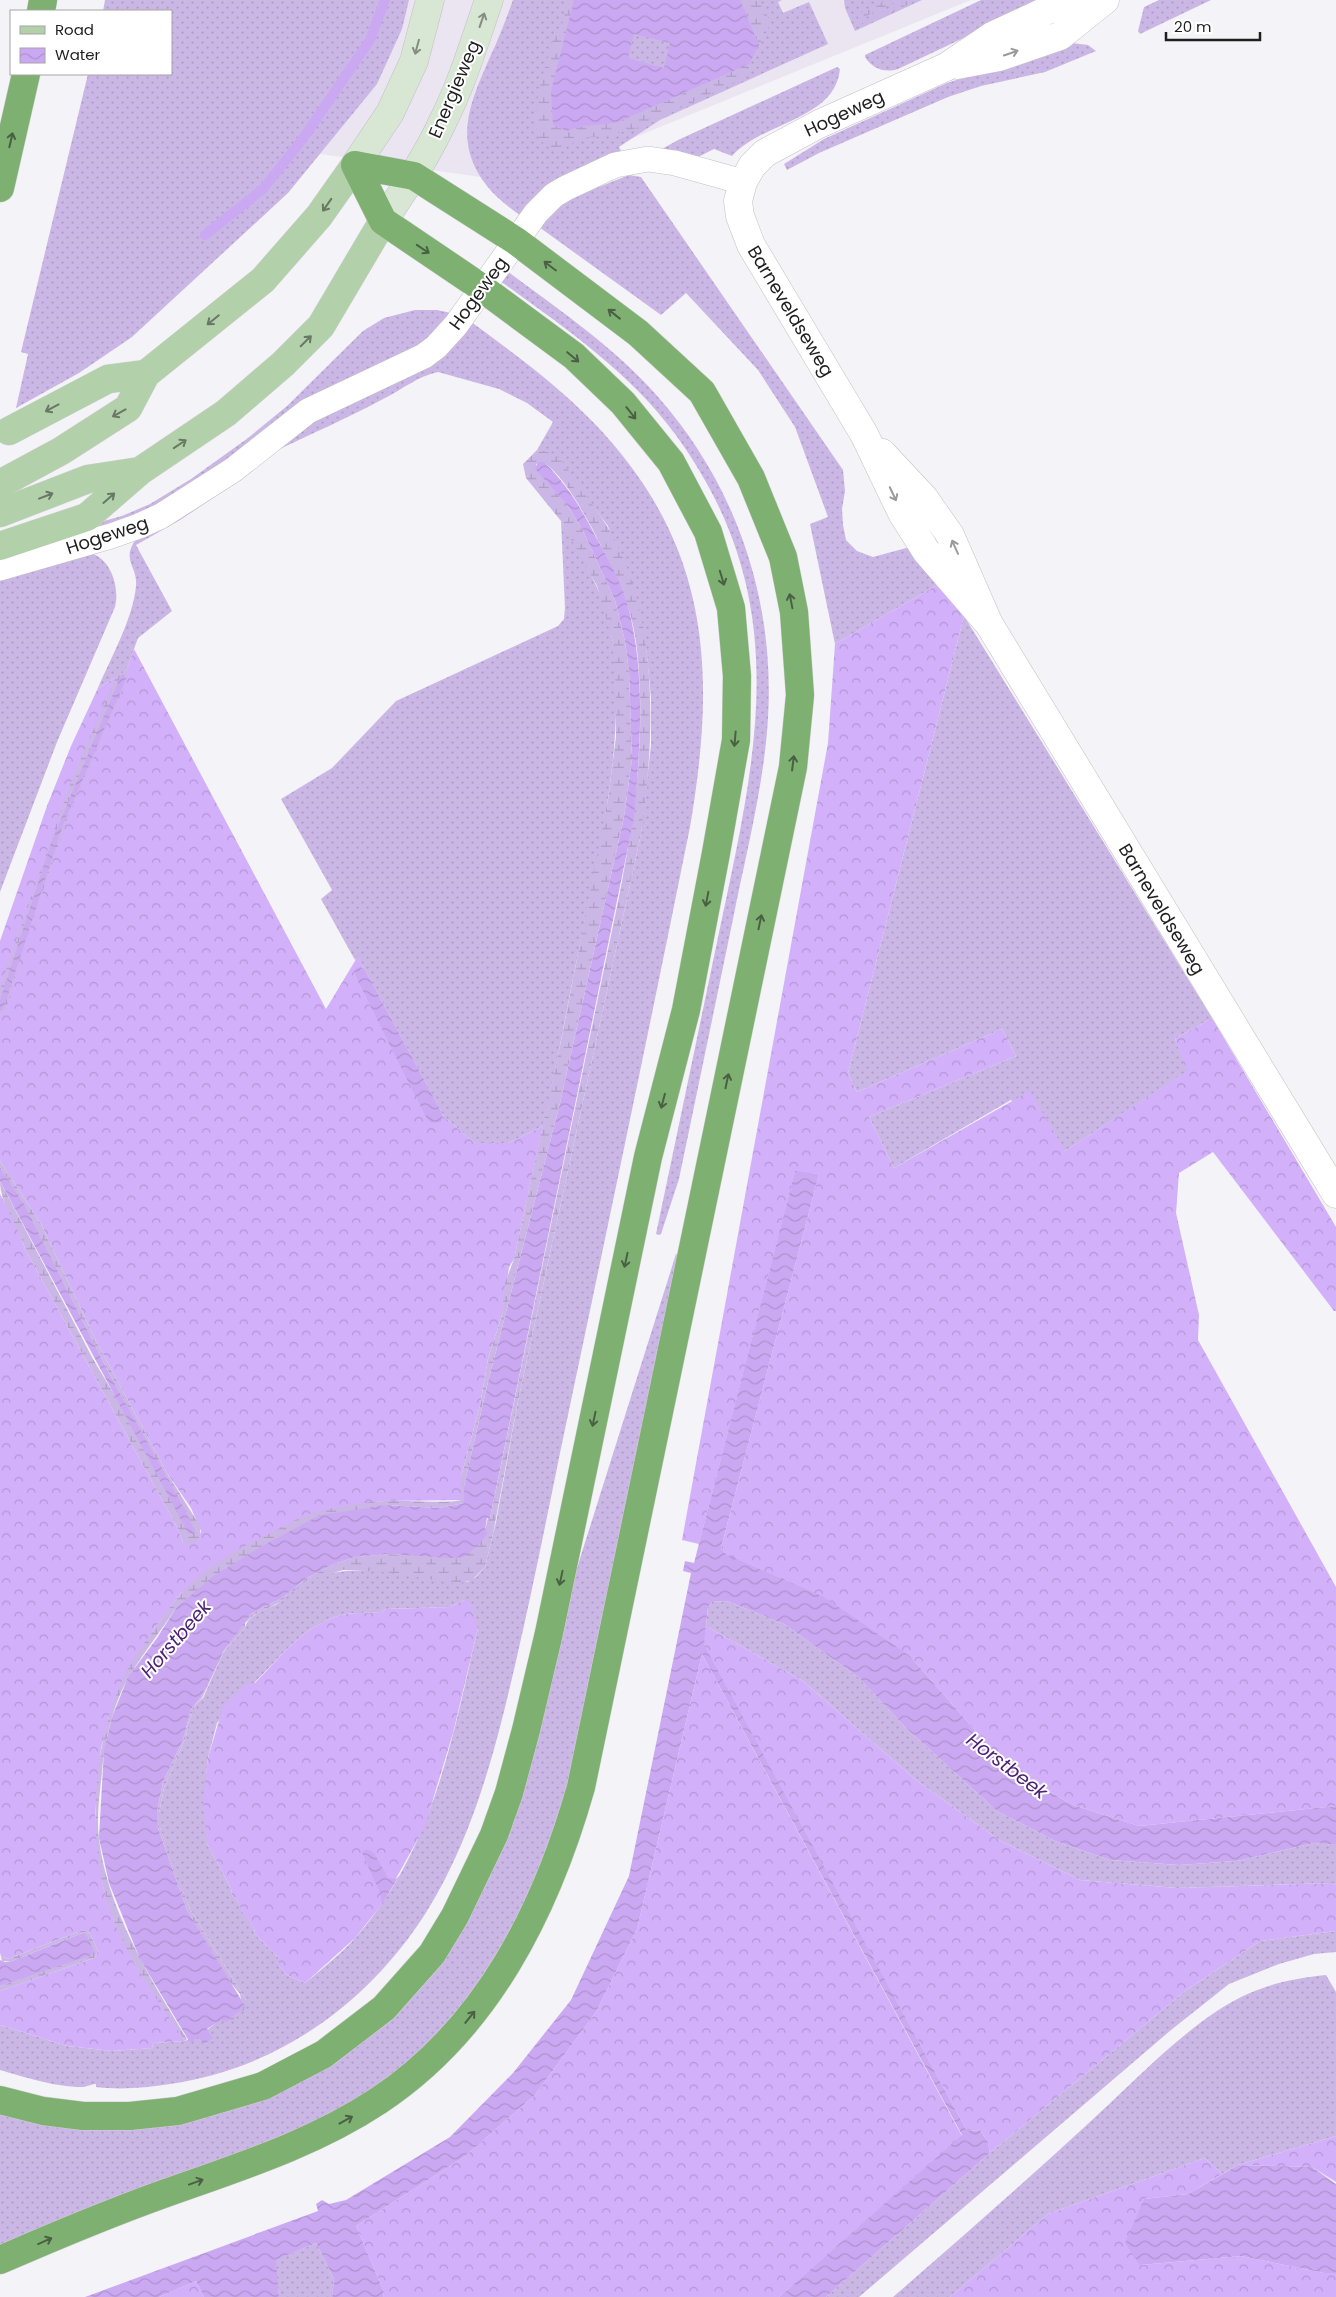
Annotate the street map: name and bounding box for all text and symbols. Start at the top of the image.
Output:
legend [10,10,172,75]
scale bar [1166,10,1260,42]
one-way arrow [478,12,488,28]
text: 20 m [1174,16,1212,37]
text: Road [55,19,94,40]
street label: Energieweg [422,36,486,142]
one-way arrow [412,39,422,55]
text: Water [55,44,101,65]
one-way arrow [1002,48,1018,57]
street label: Hogeweg [800,84,888,142]
one-way arrow [7,133,16,149]
one-way arrow [322,198,332,212]
street label: Barneveldseweg [742,241,840,381]
one-way arrow [416,243,430,254]
street label: Hogeweg [443,251,513,335]
one-way arrow [544,261,557,272]
one-way arrow [608,309,621,320]
one-way arrow [207,315,220,326]
one-way arrow [300,335,312,347]
one-way arrow [567,351,580,362]
one-way arrow [45,404,60,413]
one-way arrow [625,406,636,419]
one-way arrow [112,409,127,418]
one-way arrow [173,439,187,449]
one-way arrow [888,486,898,501]
one-way arrow [38,490,53,499]
one-way arrow [102,493,115,504]
street label: Hogeweg [63,510,151,560]
one-way arrow [950,540,960,555]
one-way arrow [717,570,727,586]
one-way arrow [786,593,796,609]
one-way arrow [731,731,740,747]
one-way arrow [788,755,798,771]
street label: Barneveldseweg [1113,839,1211,979]
one-way arrow [702,891,712,907]
one-way arrow [756,914,765,930]
one-way arrow [723,1073,732,1089]
one-way arrow [658,1093,667,1109]
one-way arrow [621,1251,631,1267]
one-way arrow [588,1410,598,1426]
one-way arrow [556,1569,565,1585]
water label: Horstbeek [135,1593,218,1684]
water label: Horstbeek [961,1727,1054,1806]
one-way arrow [465,2010,476,2023]
one-way arrow [338,2115,353,2124]
one-way arrow [188,2177,203,2186]
one-way arrow [37,2235,52,2245]

